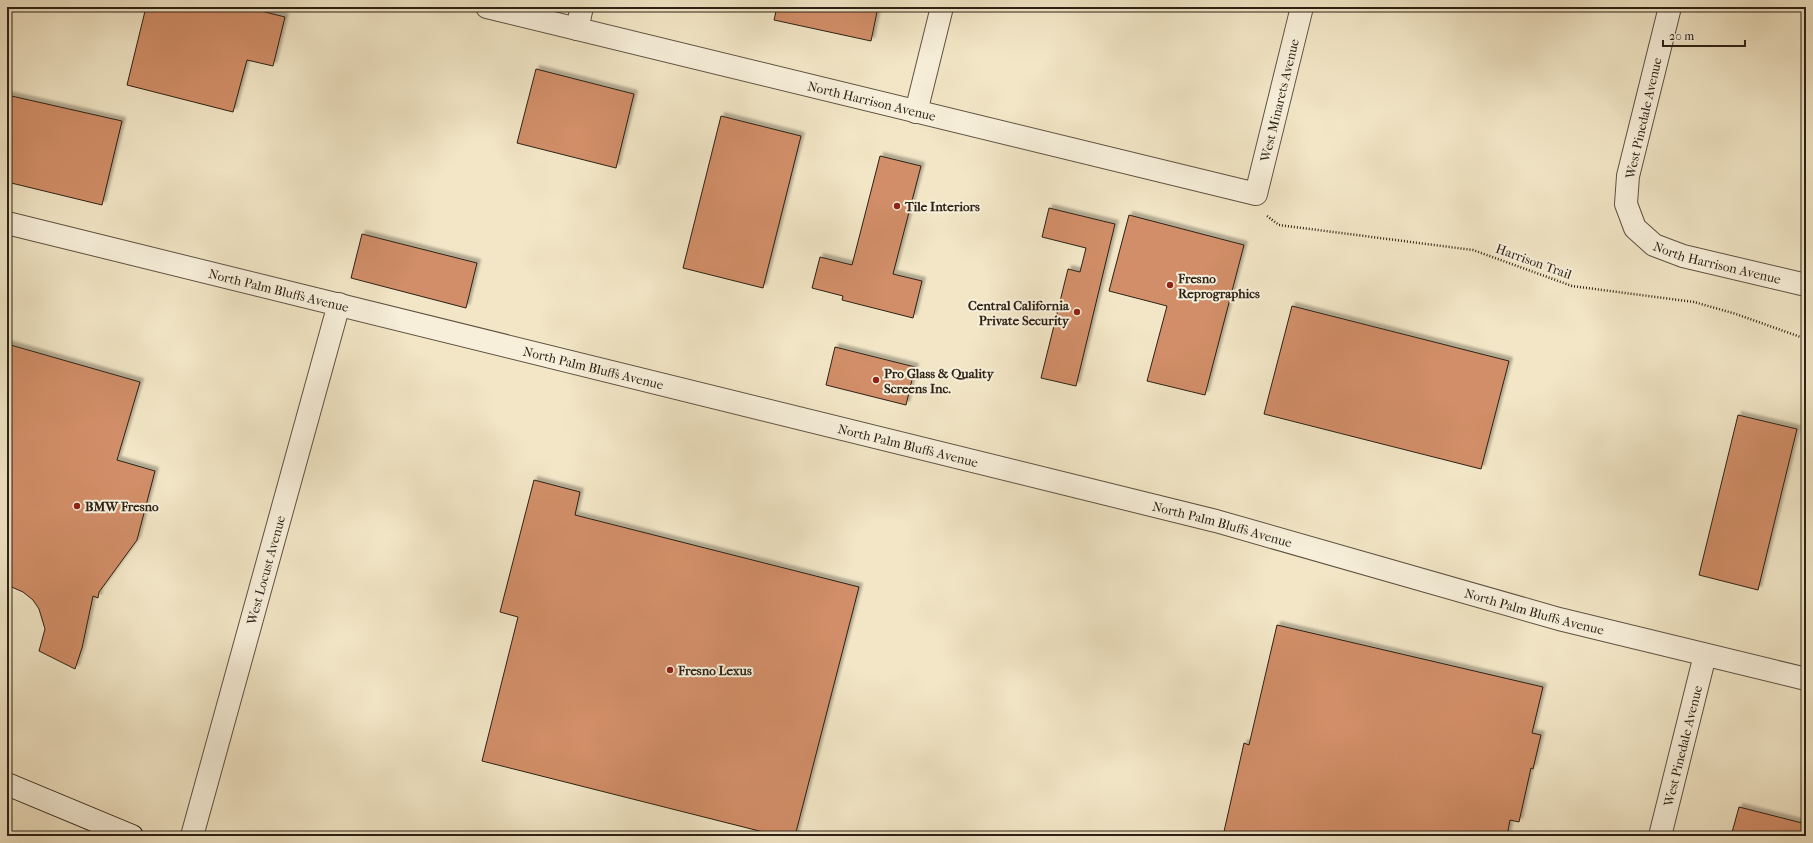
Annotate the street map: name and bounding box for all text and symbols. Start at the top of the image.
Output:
scale bar [1663,22,1745,48]
text: 20 m [1669,29,1694,43]
street label: West Minarets Avenue [1257,37,1302,164]
street label: West Pinedale Avenue [1622,56,1665,181]
street label: North Harrison Avenue [806,78,938,124]
place label: Tile Interiors [904,199,980,214]
marker: Tile Interiors [892,201,902,211]
street label: North Harrison Avenue [1651,238,1783,287]
street label: Harrison Trail [1494,241,1574,282]
street label: North Palm Bluffs Avenue [207,266,351,315]
place label: Fresno Reprographics [1177,271,1260,302]
marker: Fresno Reprographics [1165,280,1175,290]
place label: Central California Private Security [968,298,1070,329]
marker: Central California Private Security [1072,307,1082,317]
street label: North Palm Bluffs Avenue [522,344,666,393]
place label: Pro Glass & Quality Screens Inc. [884,366,995,396]
marker: Pro Glass & Quality Screens Inc. [871,375,881,385]
street label: North Palm Bluffs Avenue [836,421,980,470]
place label: BMW Fresno [85,499,159,514]
street label: North Palm Bluffs Avenue [1151,499,1294,551]
marker: BMW Fresno [72,501,82,511]
street label: West Locust Avenue [244,513,288,627]
street label: North Palm Bluffs Avenue [1463,585,1606,638]
place label: Fresno Lexus [677,663,752,678]
marker: Fresno Lexus [665,665,675,675]
street label: West Pinedale Avenue [1660,683,1705,809]

